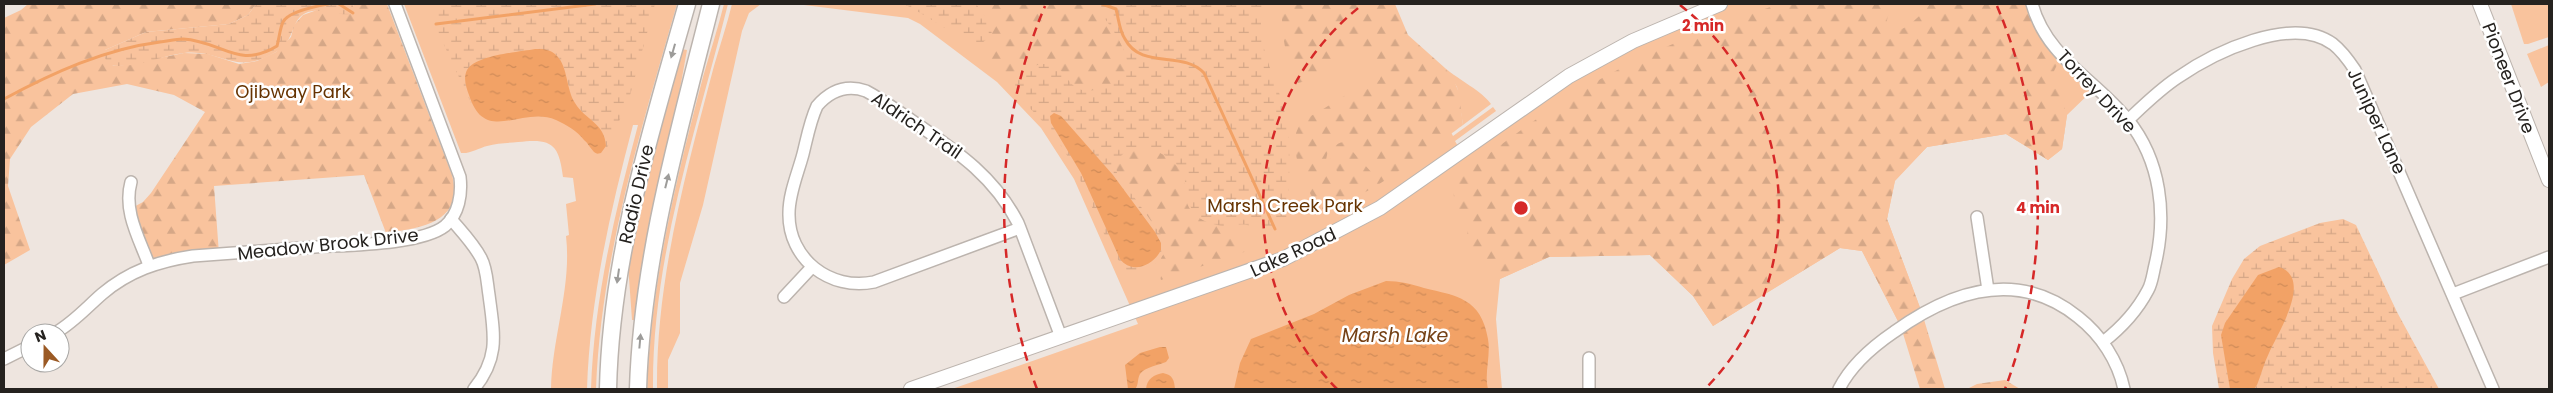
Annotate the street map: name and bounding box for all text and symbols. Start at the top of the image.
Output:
text: 2 min [1682,15,1724,36]
street label: Pioneer Drive [2476,19,2542,137]
one-way arrow [669,43,677,58]
street label: Torrey Drive [2052,44,2142,138]
street label: Juniper Lane [2341,64,2413,178]
park label: Ojibway Park [235,79,352,104]
street label: Aldrich Trail [867,85,967,165]
street label: Radio Drive [612,142,660,246]
one-way arrow [664,173,672,188]
park label: Marsh Creek Park [1207,193,1364,218]
text: 4 min [2016,197,2060,218]
centre of rings [1512,199,1530,217]
street label: Lake Road [1246,221,1340,283]
street label: Meadow Brook Drive [236,222,420,266]
one-way arrow [614,269,622,285]
water label: Marsh Lake [1342,322,1449,349]
north arrow [20,323,70,373]
text: N [32,325,49,347]
one-way arrow [637,332,645,348]

